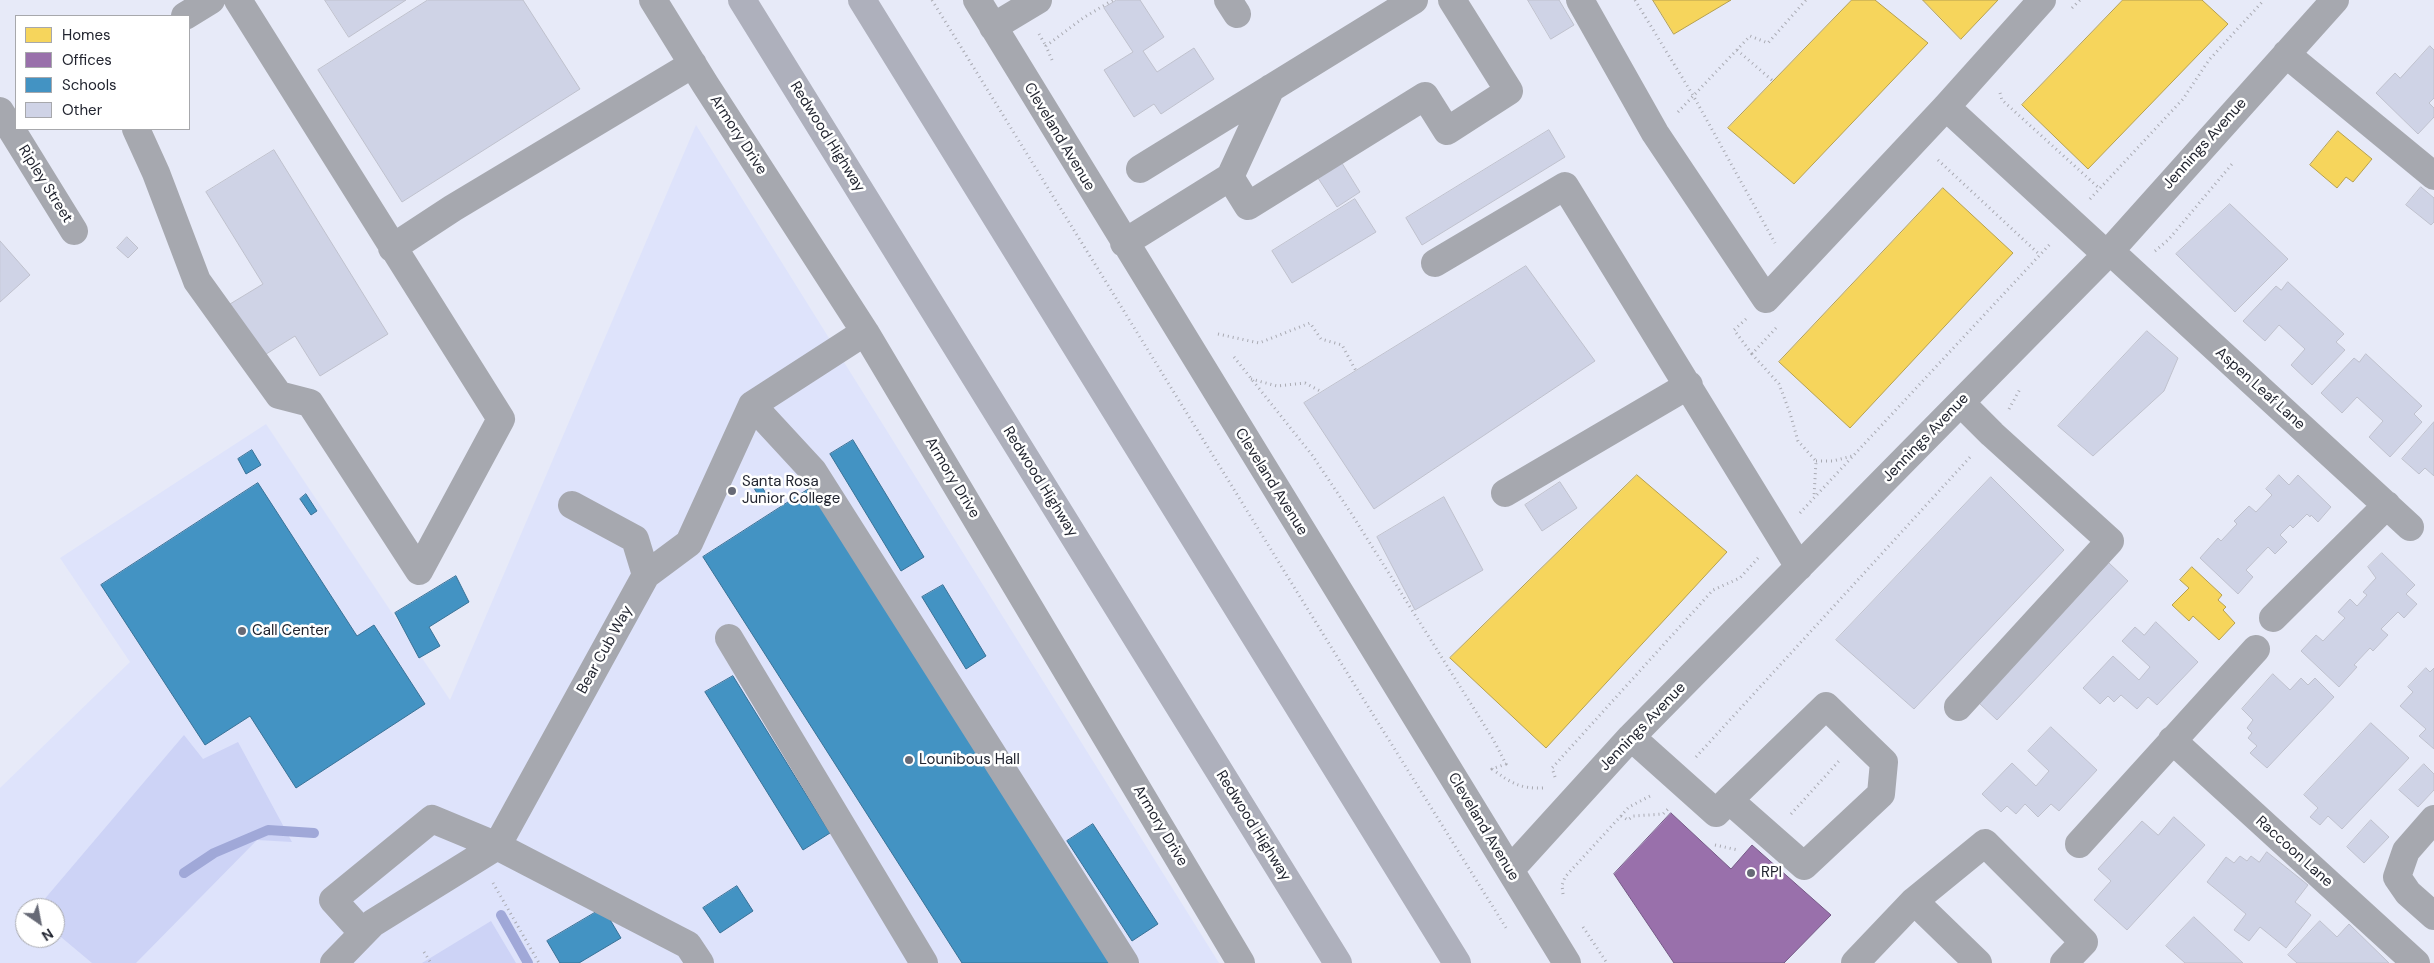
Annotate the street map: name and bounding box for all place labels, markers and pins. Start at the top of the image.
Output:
place label: Santa Rosa Junior College [742,473,840,508]
marker: Santa Rosa Junior College [726,485,738,497]
place label: Call Center [252,622,329,640]
marker: Call Center [236,625,248,637]
place label: Lounibous Hall [919,751,1020,769]
marker: Lounibous Hall [903,754,915,766]
place label: RPI [1761,864,1782,882]
marker: RPI [1745,867,1757,879]

